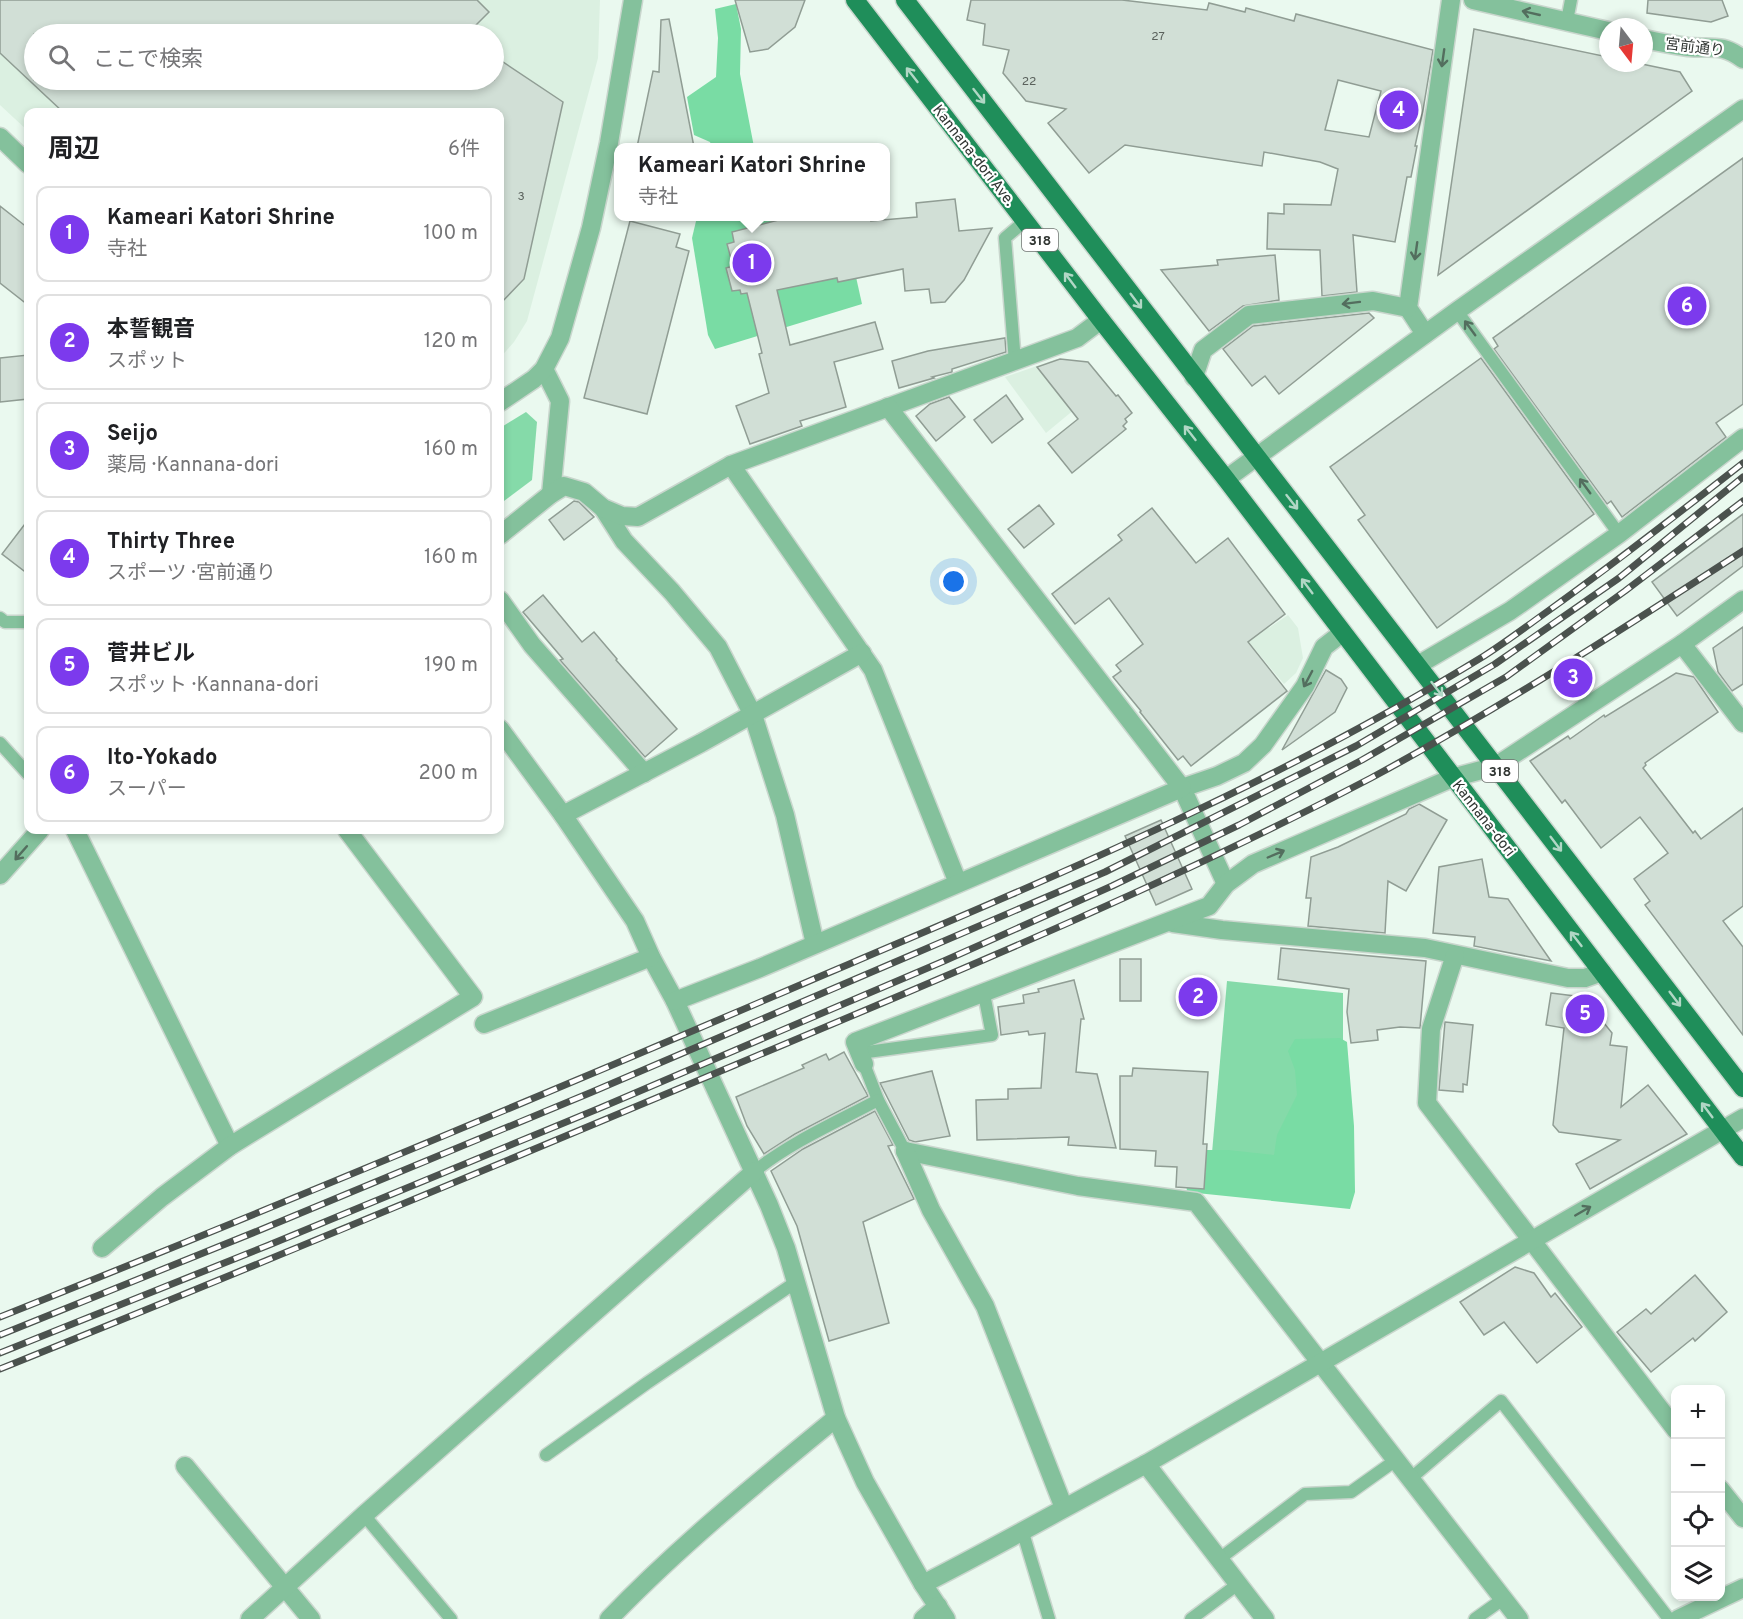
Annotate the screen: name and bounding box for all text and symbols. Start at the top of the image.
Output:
one-way arrow [1521,7,1541,18]
north arrow [1599,18,1653,72]
search box [24,24,504,90]
house number: 27 [1151,29,1165,45]
street label: 宮前通り [1664,35,1726,62]
icon: search [45,41,78,74]
text: ここで検索 [93,47,203,74]
one-way arrow [1438,48,1449,67]
one-way arrow [906,67,919,83]
house number: 22 [1022,74,1036,90]
one-way arrow [972,88,985,104]
pin: 4 [1380,88,1418,132]
street label: Kannana-dori Ave. [927,102,1018,210]
text: 周辺 [48,134,100,167]
text: 6件 [448,137,480,163]
popup [614,143,890,221]
text: Kameari Katori Shrine [638,153,866,180]
text: 寺社 [638,185,678,211]
house number: 3 [517,189,525,205]
text: Kameari Katori Shrine [107,205,335,232]
text: 1 [66,221,74,247]
text: 100 m [423,221,478,247]
road number: 318 [1022,229,1058,251]
text: 寺社 [107,237,147,263]
pin: 1 [732,240,771,286]
one-way arrow [1411,241,1422,261]
one-way arrow [1063,272,1076,288]
pin: 6 [1668,284,1706,328]
one-way arrow [1129,293,1142,309]
one-way arrow [1341,298,1361,309]
text: 本誓観音 [107,317,195,344]
one-way arrow [1464,321,1476,337]
text: 2 [63,329,76,355]
text: 120 m [424,329,478,355]
text: スポット [107,349,187,375]
text: Seijo [107,421,158,448]
one-way arrow [1183,425,1196,441]
text: 3 [64,437,76,463]
text: 160 m [424,437,478,463]
text: 薬局 · Kannana-dori [107,453,279,479]
one-way arrow [1578,479,1591,495]
one-way arrow [1285,494,1298,510]
text: Thirty Three [107,529,235,556]
text: 4 [63,545,76,571]
text: 160 m [424,545,478,571]
text: スポーツ · 宮前通り [107,561,276,587]
your location [939,567,968,596]
one-way arrow [1301,579,1314,595]
text: 菅井ビル [107,641,195,668]
text: 5 [63,653,76,679]
text: 190 m [424,653,478,679]
pin: 3 [1554,656,1592,700]
one-way arrow [1302,670,1314,687]
text: スポット · Kannana-dori [107,673,319,699]
one-way arrow [1431,681,1444,697]
text: Ito-Yokado [107,745,218,772]
road number: 318 [1482,760,1518,782]
text: 6 [63,761,76,787]
text: 200 m [419,761,478,787]
text: スーパー [107,777,187,803]
street label: Kannana-dori [1447,777,1519,861]
one-way arrow [1549,836,1562,852]
one-way arrow [14,845,28,860]
one-way arrow [1266,848,1285,859]
one-way arrow [1570,931,1583,947]
pin: 2 [1178,974,1218,1020]
one-way arrow [1668,990,1681,1006]
pin: 5 [1566,992,1604,1036]
one-way arrow [1701,1103,1714,1119]
one-way arrow [1574,1205,1591,1217]
map controls [1671,1385,1725,1601]
button: + [1671,1385,1725,1439]
button: − [1671,1439,1725,1493]
button: locate [1671,1493,1725,1547]
button: layers [1671,1547,1725,1601]

